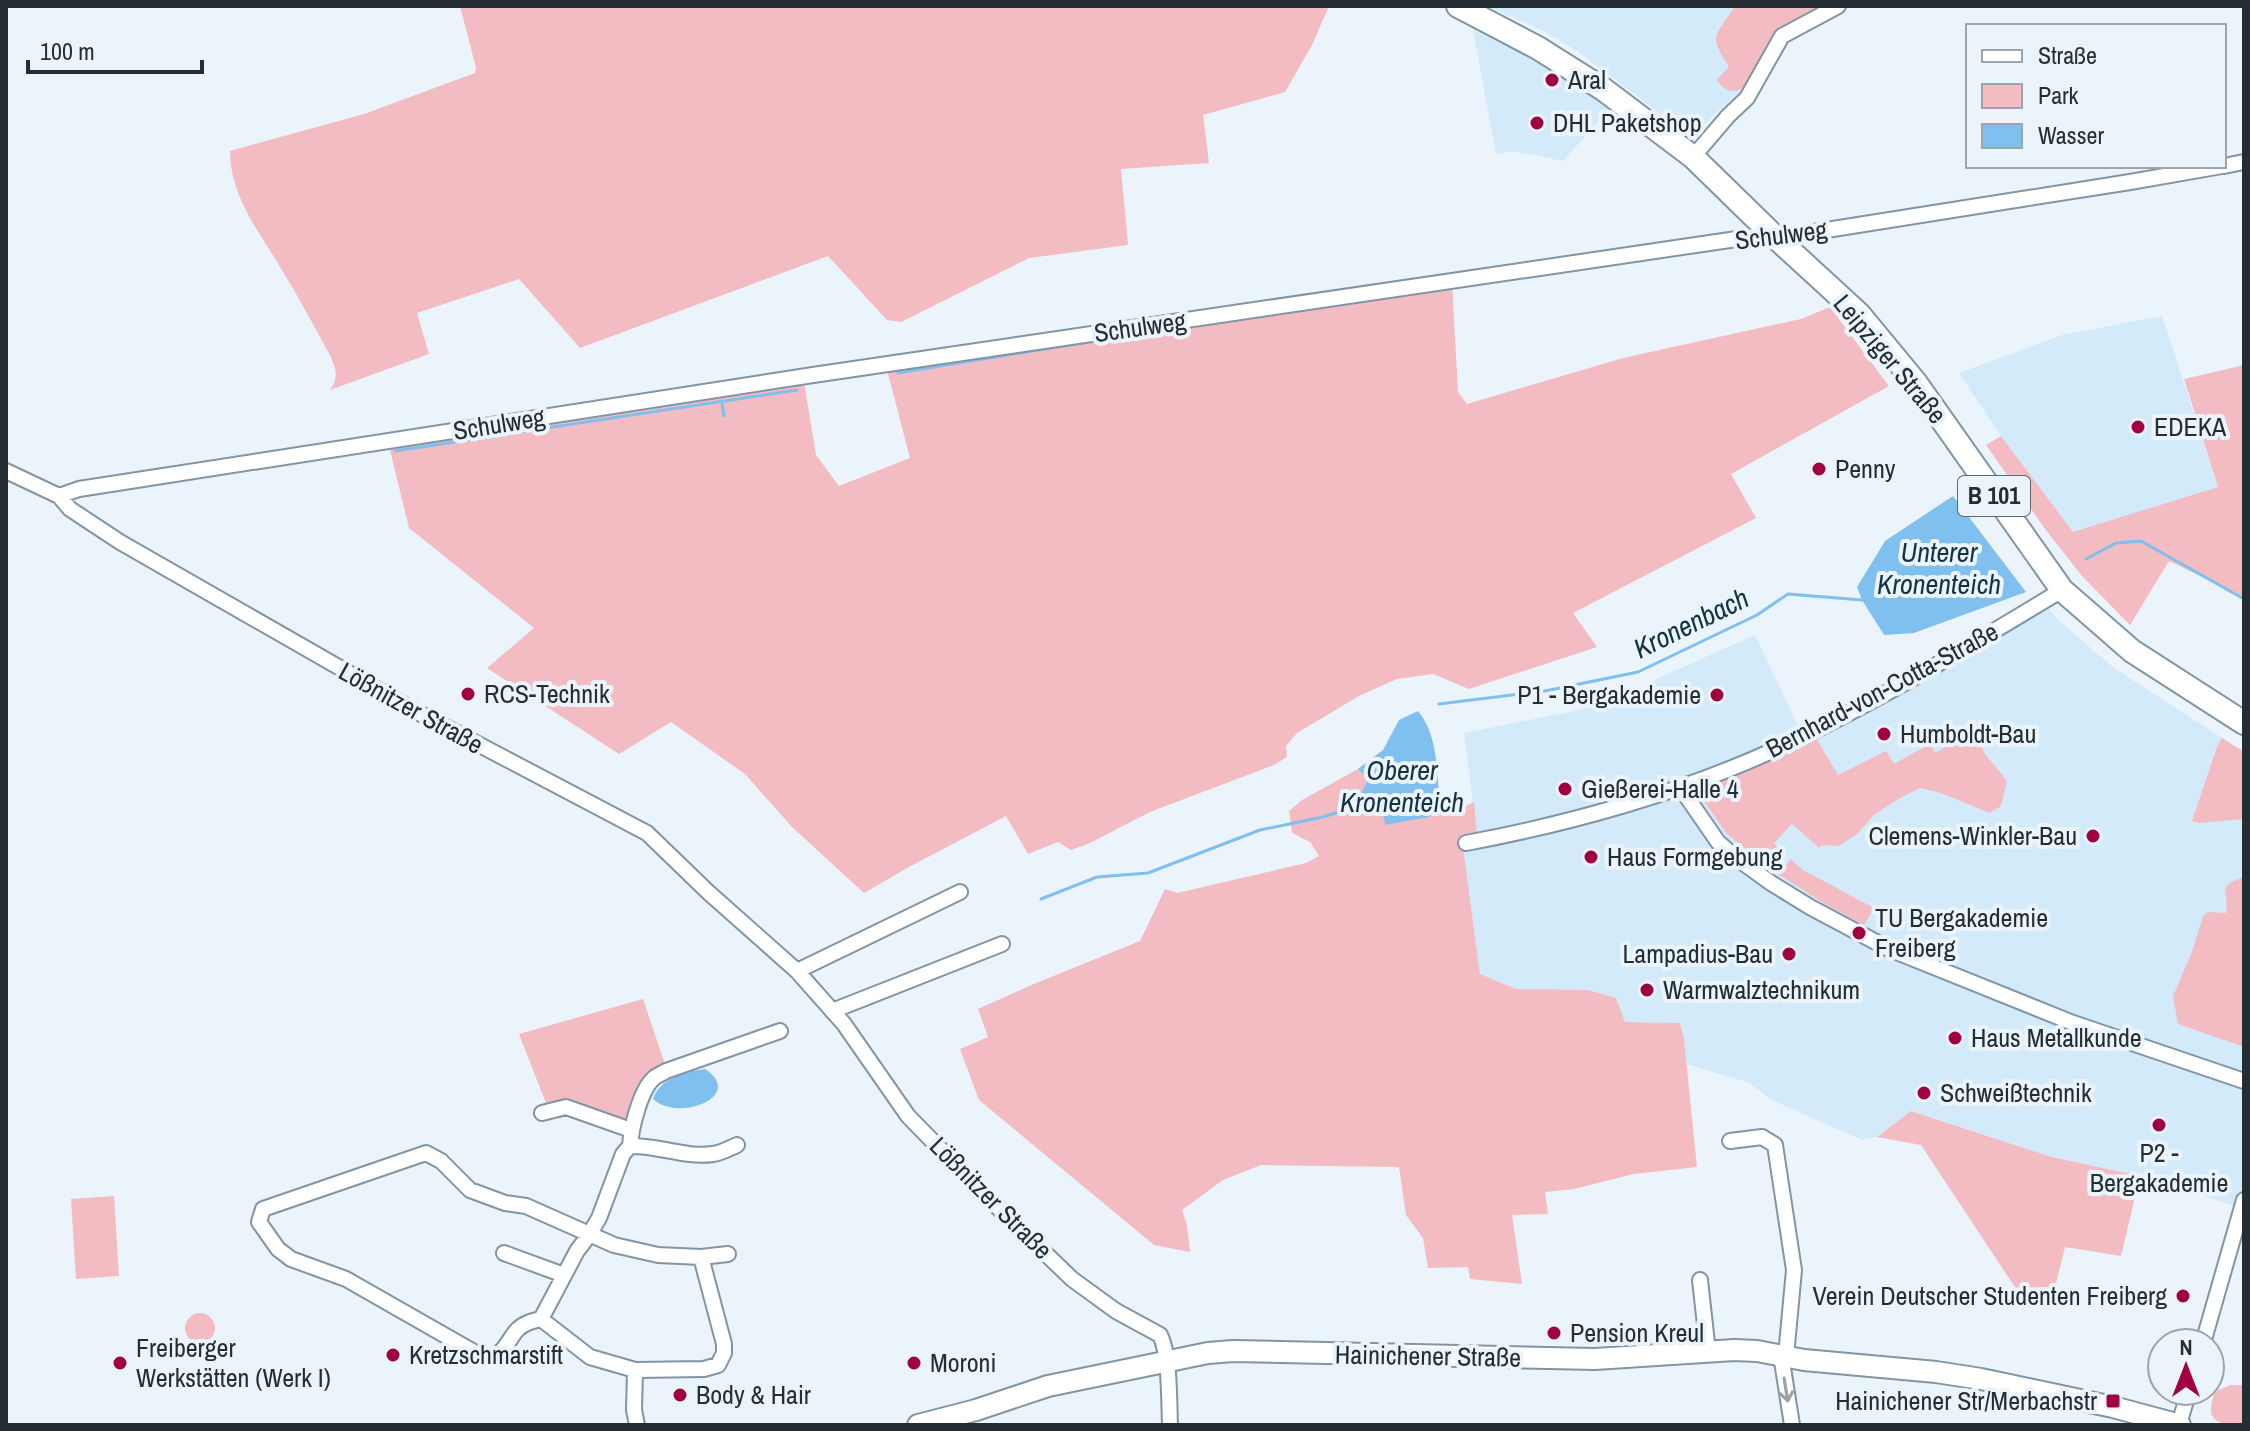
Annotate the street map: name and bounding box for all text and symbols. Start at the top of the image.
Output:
scale bar [28,24,202,74]
legend [1966,24,2226,168]
text: 100 m [40,35,95,67]
text: Straße [2038,39,2097,71]
place label: Aral [1567,62,1606,97]
marker: Aral [1543,71,1561,89]
text: Park [2038,79,2079,111]
place label: DHL Paketshop [1553,105,1702,140]
marker: DHL Paketshop [1528,114,1546,132]
text: Wasser [2038,119,2104,151]
street label: Schulweg [1733,211,1829,258]
street label: Leipziger Straße [1826,287,1955,431]
street label: Schulweg [1092,303,1188,350]
street label: Schulweg [451,399,547,448]
place label: EDEKA [2154,409,2227,444]
marker: EDEKA [2129,418,2147,436]
place label: Penny [1835,451,1896,486]
marker: Penny [1810,460,1828,478]
road number: B 101 [1958,476,2030,516]
water label: Unterer Kronenteich [1877,533,2001,603]
water label: Kronenbach [1627,579,1755,667]
street label: Bernhard-von-Cotta-Straße [1760,613,2004,766]
street label: Lößnitzer Straße [333,653,490,762]
place label: RCS-Technik [484,676,610,711]
place label: P1 - Bergakademie [1517,677,1701,712]
marker: RCS-Technik [459,685,477,703]
marker: P1 - Bergakademie [1708,686,1726,704]
place label: Humboldt-Bau [1900,716,2036,751]
marker: Humboldt-Bau [1875,725,1893,743]
water label: Oberer Kronenteich [1340,751,1464,821]
place label: Gießerei-Halle 4 [1581,771,1739,806]
marker: Gießerei-Halle 4 [1556,780,1574,798]
place label: Clemens-Winkler-Bau [1869,818,2077,853]
marker: Clemens-Winkler-Bau [2084,827,2102,845]
place label: Haus Formgebung [1607,839,1783,874]
marker: Haus Formgebung [1582,848,1600,866]
place label: TU Bergakademie Freiberg [1875,900,2048,965]
marker: TU Bergakademie Freiberg [1850,924,1868,942]
place label: Lampadius-Bau [1622,936,1773,971]
marker: Lampadius-Bau [1780,945,1798,963]
place label: Warmwalztechnikum [1663,972,1860,1007]
marker: Warmwalztechnikum [1638,981,1656,999]
place label: Haus Metallkunde [1971,1020,2142,1055]
marker: Haus Metallkunde [1946,1029,1964,1047]
place label: Schweißtechnik [1940,1075,2092,1110]
marker: Schweißtechnik [1915,1084,1933,1102]
marker: P2 - Bergakademie [2150,1116,2168,1134]
street label: Lößnitzer Straße [922,1129,1060,1267]
place label: P2 - Bergakademie [2090,1135,2228,1200]
place label: Verein Deutscher Studenten Freiberg [1813,1278,2167,1313]
marker: Verein Deutscher Studenten Freiberg [2174,1287,2192,1305]
place label: Pension Kreul [1570,1315,1704,1350]
marker: Pension Kreul [1545,1324,1563,1342]
north arrow [2146,1327,2226,1407]
place label: Freiberger Werkstätten (Werk I) [136,1330,331,1395]
text: N [2179,1332,2193,1362]
street label: Hainichener Straße [1335,1336,1521,1375]
place label: Kretzschmarstift [409,1337,563,1372]
place label: Moroni [930,1345,996,1380]
marker: Kretzschmarstift [384,1346,402,1364]
marker: Freiberger Werkstätten (Werk I) [111,1354,129,1372]
marker: Moroni [905,1354,923,1372]
place label: Body & Hair [696,1377,811,1412]
one-way arrow [1779,1377,1794,1402]
place label: Hainichener Str/Merbachstr [1835,1383,2097,1418]
marker: Body & Hair [671,1386,689,1404]
marker: Hainichener Str/Merbachstr [2104,1392,2122,1410]

